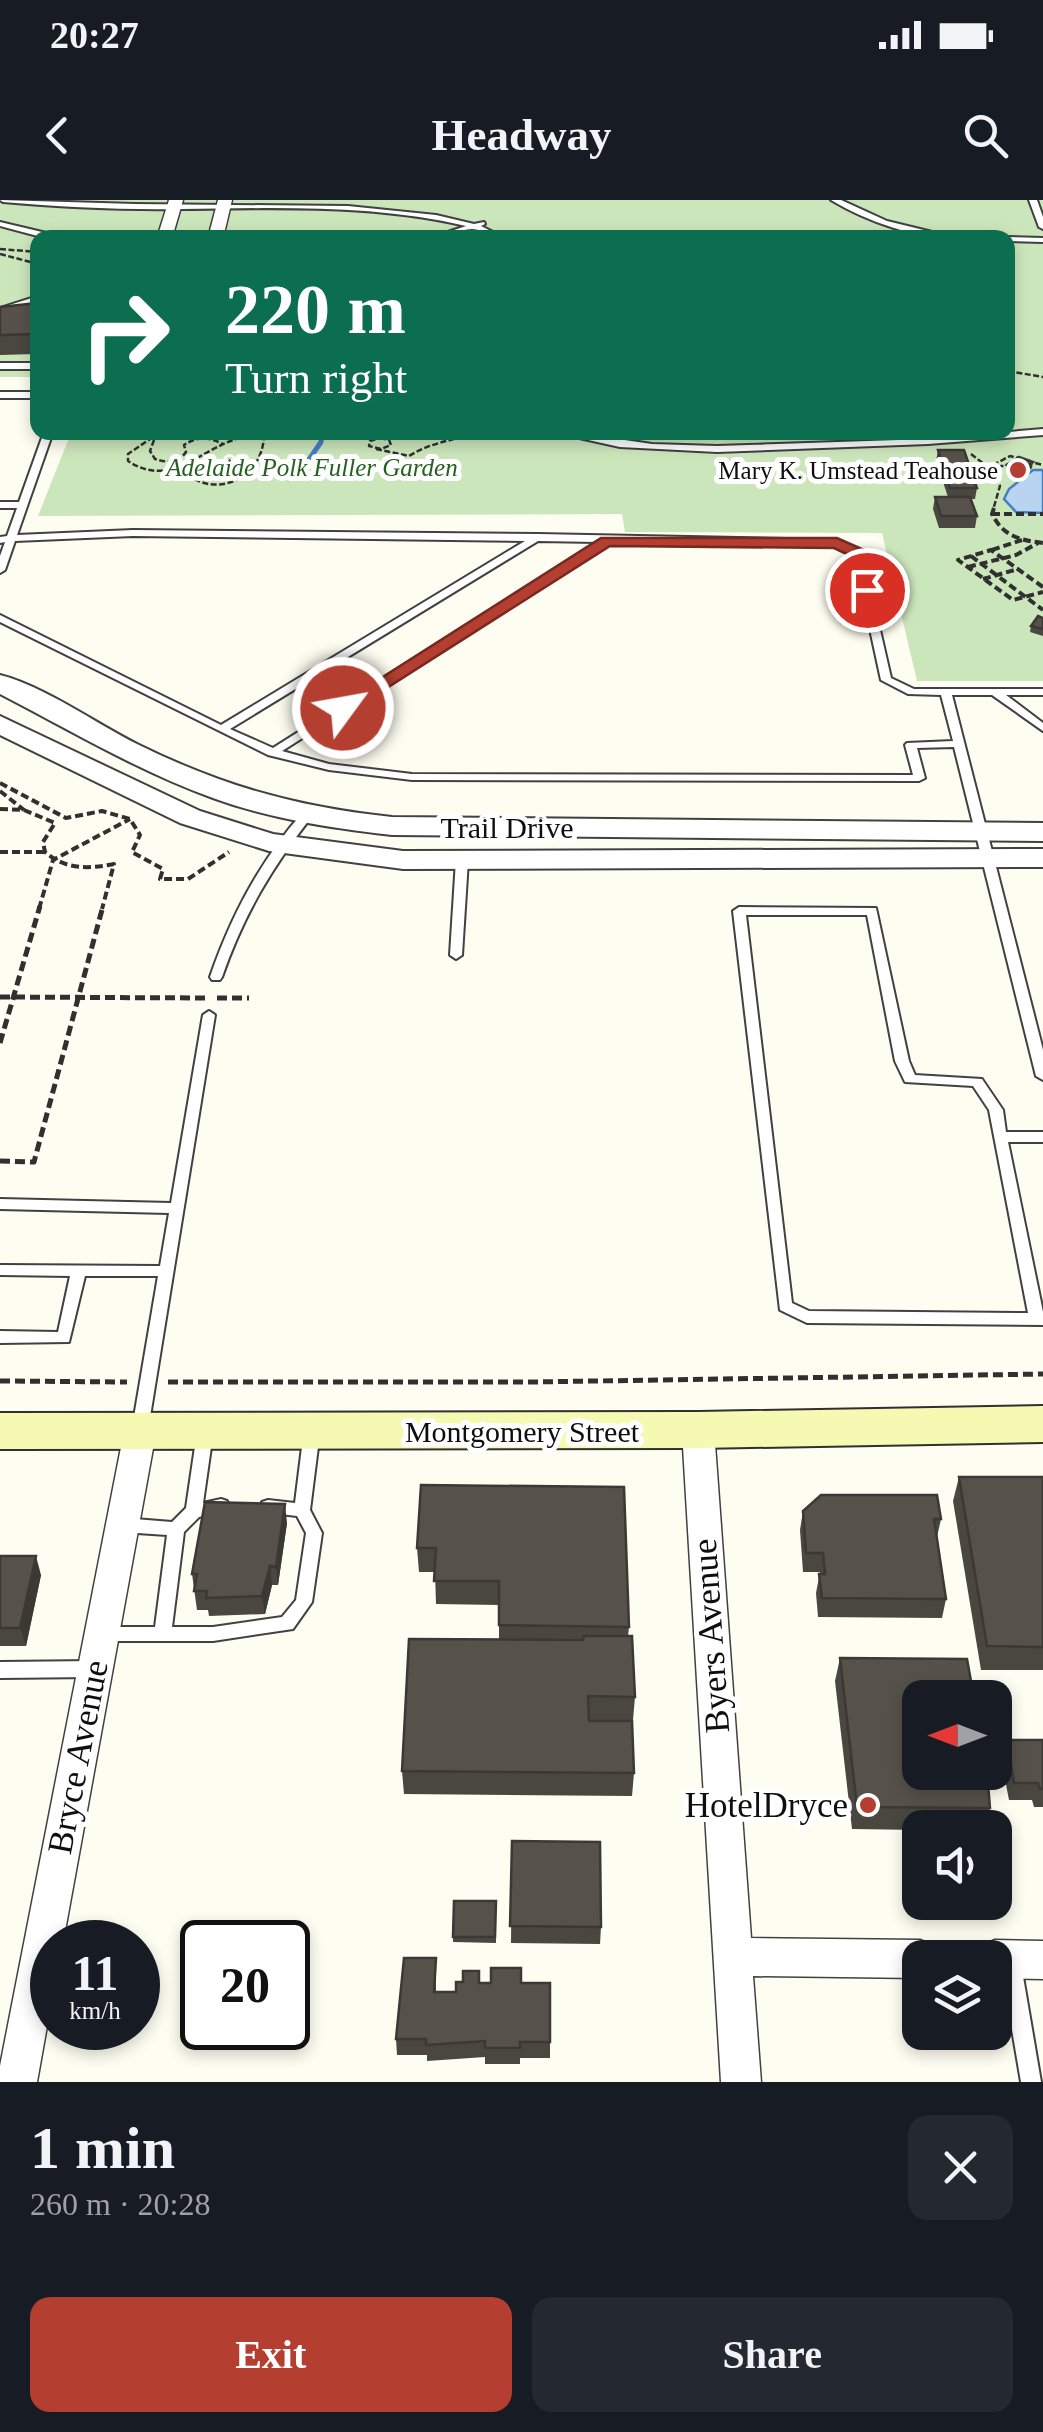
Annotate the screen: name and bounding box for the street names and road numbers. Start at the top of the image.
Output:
street label: Trail Drive [440,811,574,844]
street label: Montgomery Street [405,1415,640,1448]
street label: Byers Avenue [685,1538,737,1734]
street label: Bryce Avenue [40,1657,116,1857]

